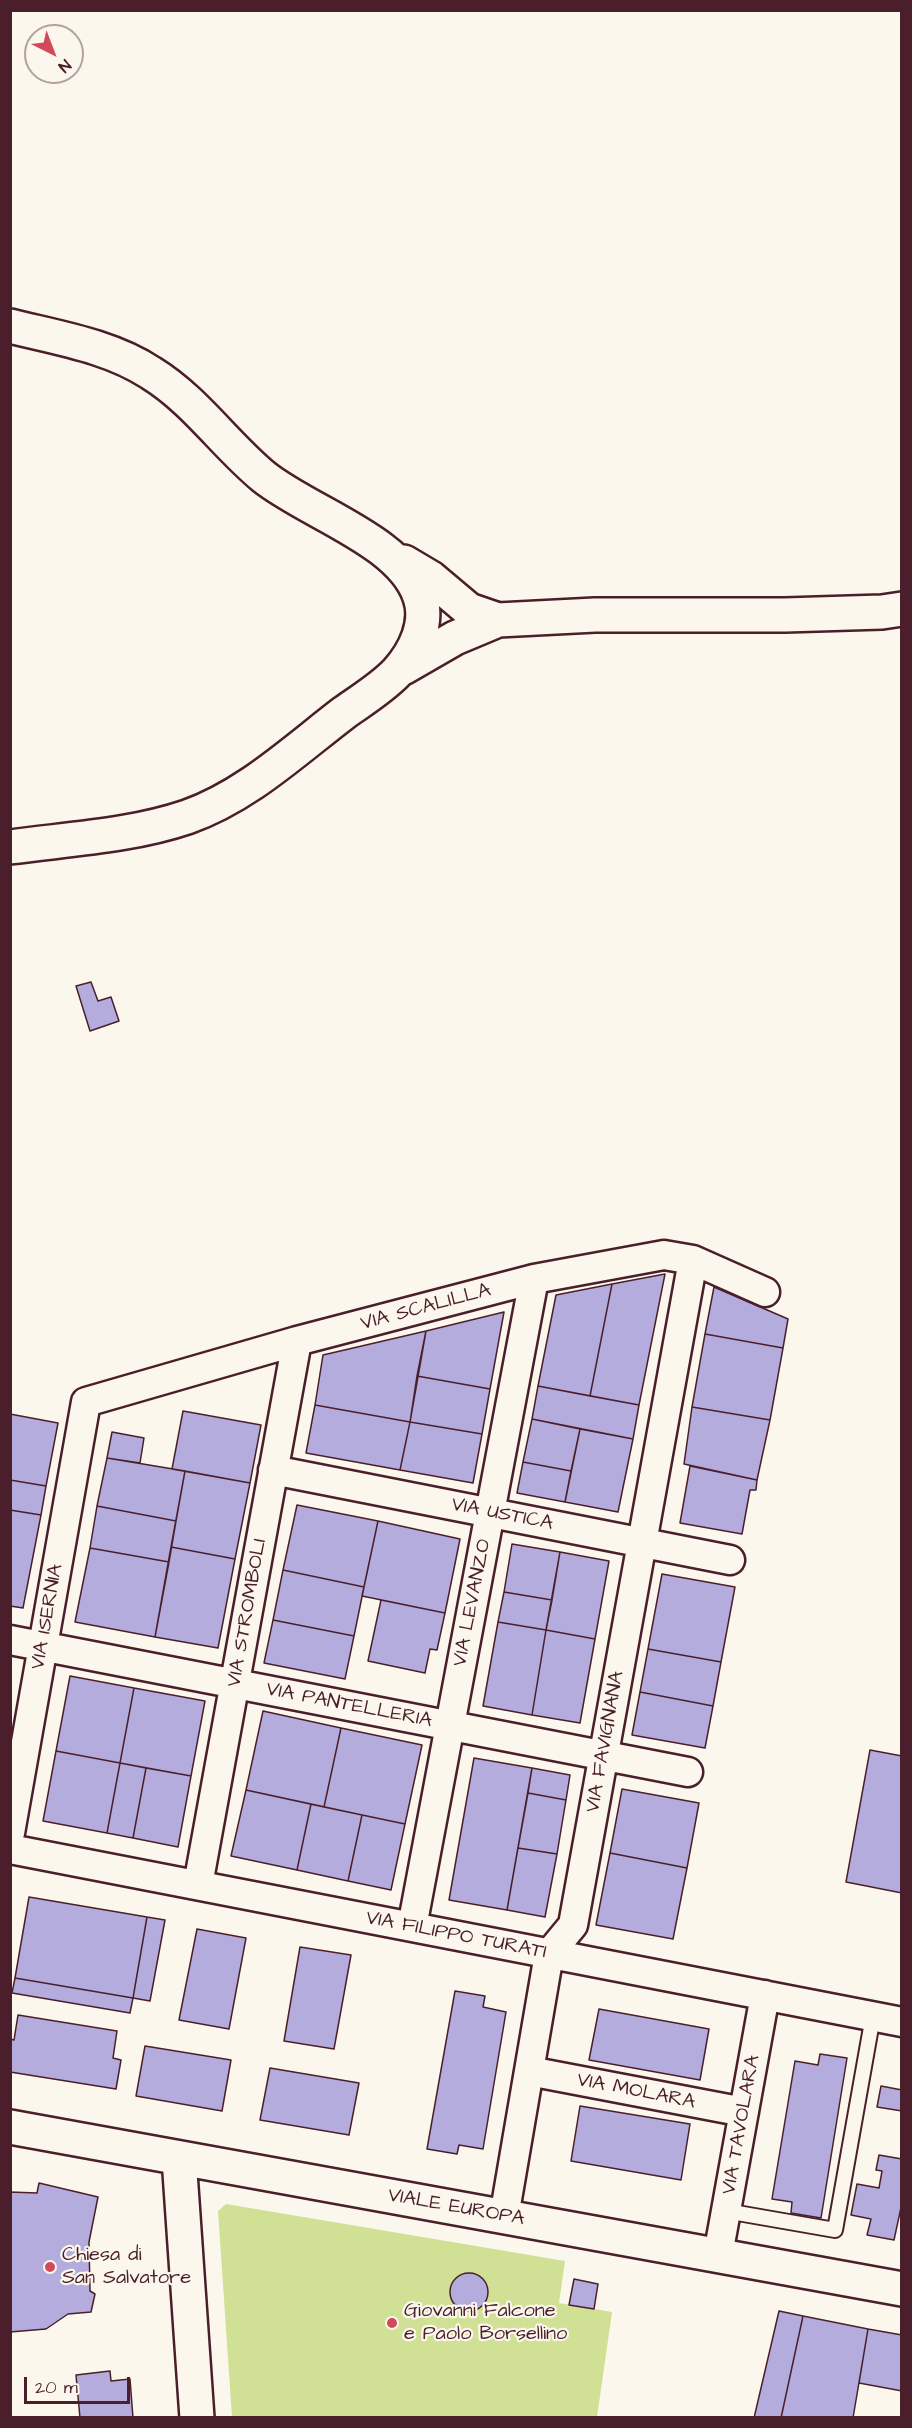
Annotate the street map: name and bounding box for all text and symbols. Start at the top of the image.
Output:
north arrow [24,24,84,84]
text: N [54,54,76,77]
street label: VIA SCALILLA [358,1279,494,1337]
street label: VIA USTICA [449,1493,555,1537]
street label: VIA STROMBOLI [223,1537,273,1689]
street label: VIA LEVANZO [449,1537,497,1669]
street label: VIA ISERNIA [27,1562,69,1672]
street label: VIA FAVIGNANA [582,1669,630,1815]
street label: VIA PANTELLERIA [264,1678,434,1734]
street label: VIA FILIPPO TURATI [364,1907,548,1965]
street label: VIA TAVOLARA [718,2053,766,2197]
street label: VIA MOLARA [575,2069,697,2115]
street label: VIALE EUROPA [386,2184,526,2232]
place label: Chiesa di San Salvatore [62,2244,191,2291]
marker: Chiesa di San Salvatore [43,2260,57,2274]
place label: Giovanni Falcone e Paolo Borsellino [404,2300,567,2347]
marker: Giovanni Falcone e Paolo Borsellino [385,2316,399,2330]
scale bar [27,2365,134,2403]
text: 20 m [35,2375,78,2400]

